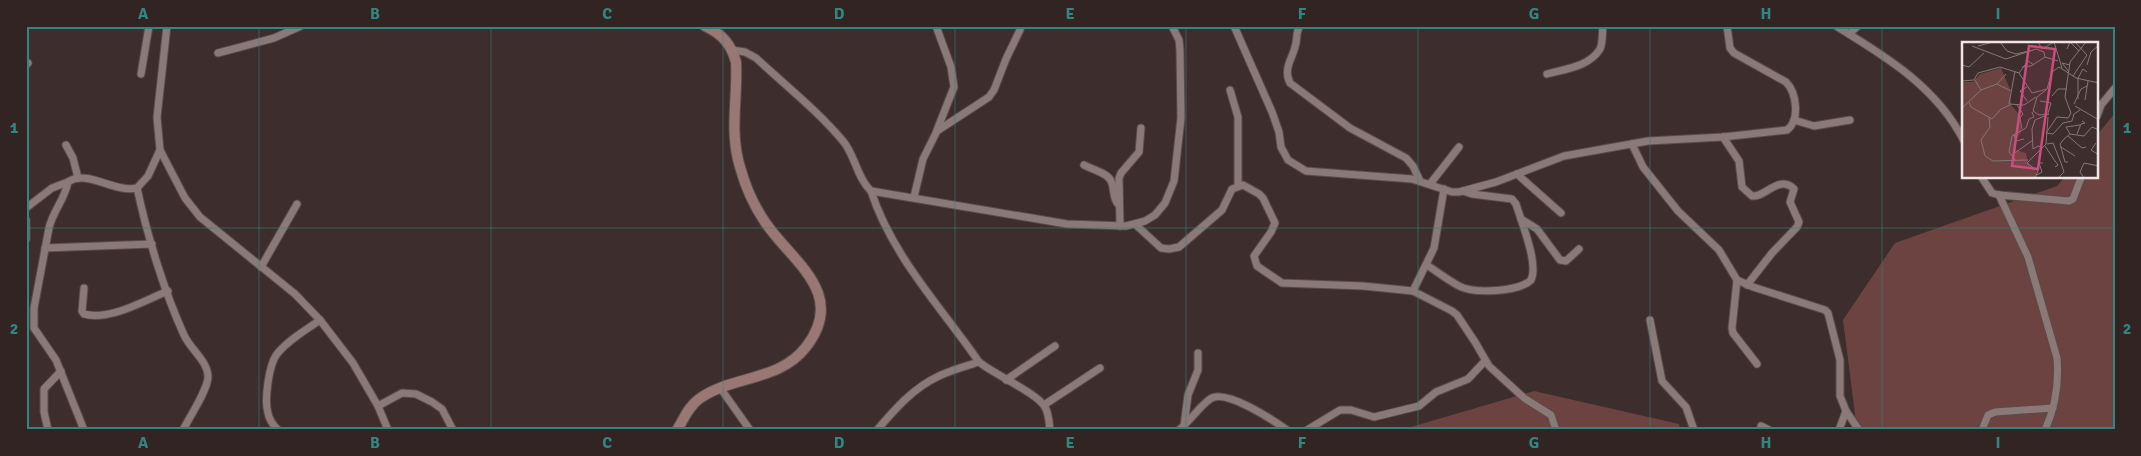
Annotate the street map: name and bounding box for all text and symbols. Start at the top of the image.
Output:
text: A [138,4,149,24]
text: B [370,4,380,24]
text: C [602,4,612,24]
text: D [834,4,845,24]
text: E [1065,4,1075,24]
text: F [1298,4,1307,24]
text: G [1529,4,1539,24]
text: H [1761,4,1771,24]
text: I [1995,4,2001,24]
inset map [1962,42,2098,179]
text: 1 [10,118,19,138]
text: 1 [2123,118,2132,138]
text: 2 [10,319,18,339]
text: 2 [2123,319,2131,339]
text: A [138,433,149,453]
text: B [370,433,380,453]
text: C [602,433,612,453]
text: D [834,433,845,453]
text: E [1065,433,1075,453]
text: F [1298,433,1307,453]
text: G [1529,433,1539,453]
text: H [1761,433,1771,453]
text: I [1995,433,2001,453]

